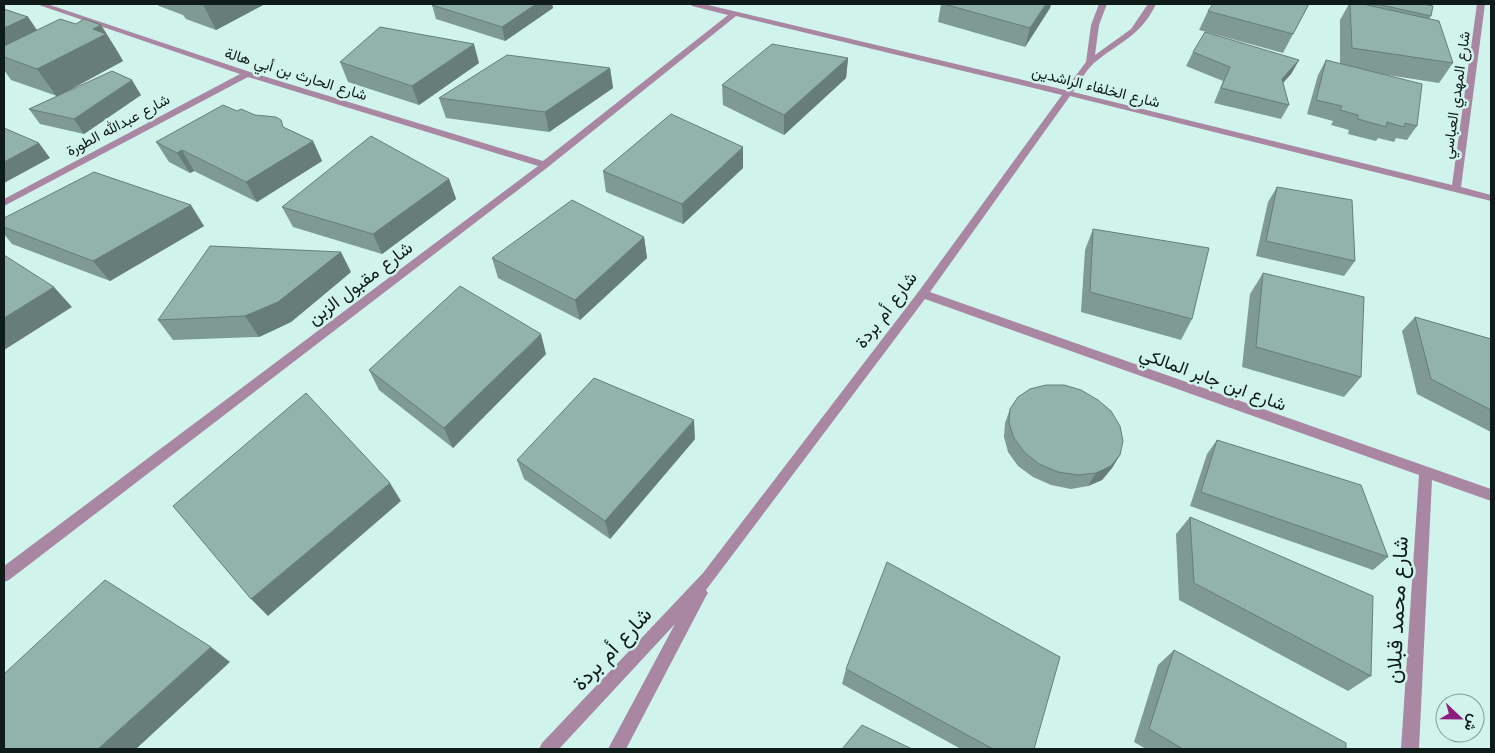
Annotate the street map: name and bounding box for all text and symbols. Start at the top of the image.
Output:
street label: شارع المهدي العباسي [1436,30,1478,161]
street label: شارع الحارث بن أبي هالة [221,42,370,108]
street label: شارع الخلفاء الراشدين [1030,60,1163,114]
street label: شارع عبدالله الطورة [62,88,174,162]
street label: شارع مقبول الزبن [302,235,418,331]
street label: شارع أم بردة [849,266,923,354]
street label: شارع ابن جابر المالكي [1135,340,1290,419]
street label: شارع محمد قبلان [1378,536,1416,684]
street label: شارع أم بردة [565,600,659,698]
north arrow [1435,693,1485,743]
text: ش [1460,711,1484,735]

